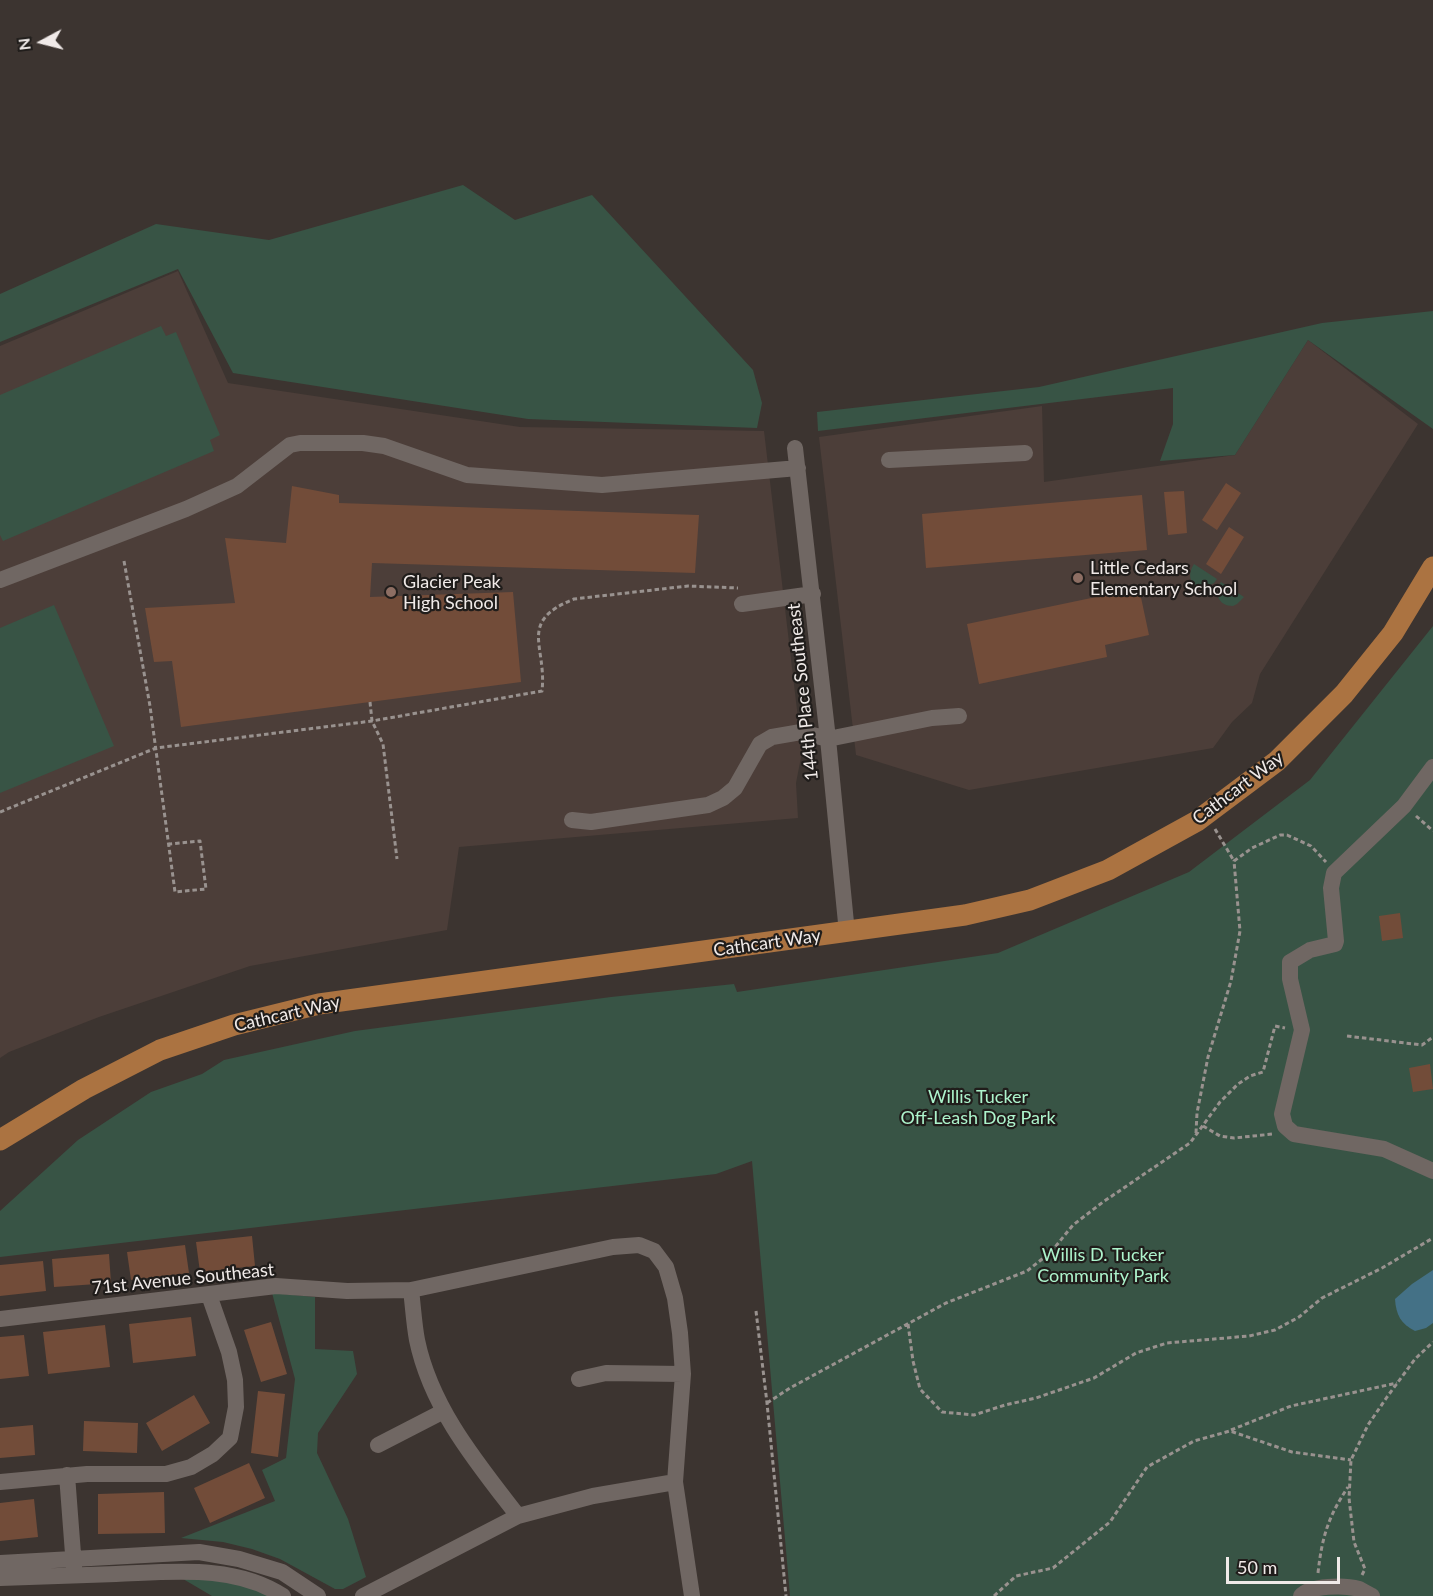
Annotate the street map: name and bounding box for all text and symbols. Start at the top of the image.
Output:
north arrow [12,12,72,72]
text: N [13,37,34,52]
place label: Little Cedars Elementary School [1090,557,1237,600]
place label: Glacier Peak High School [403,571,501,614]
marker: Little Cedars Elementary School [1071,571,1085,585]
marker: Glacier Peak High School [384,585,398,599]
street label: 144th Place Southeast [783,602,823,782]
street label: Cathcart Way [1188,747,1288,829]
street label: Cathcart Way [712,925,822,961]
street label: Cathcart Way [232,991,342,1037]
park label: Willis Tucker Off-Leash Dog Park [900,1086,1056,1128]
park label: Willis D. Tucker Community Park [1037,1244,1169,1286]
street label: 71st Avenue Southeast [91,1259,275,1299]
scale bar [1229,1545,1343,1583]
text: 50 m [1237,1556,1277,1578]

